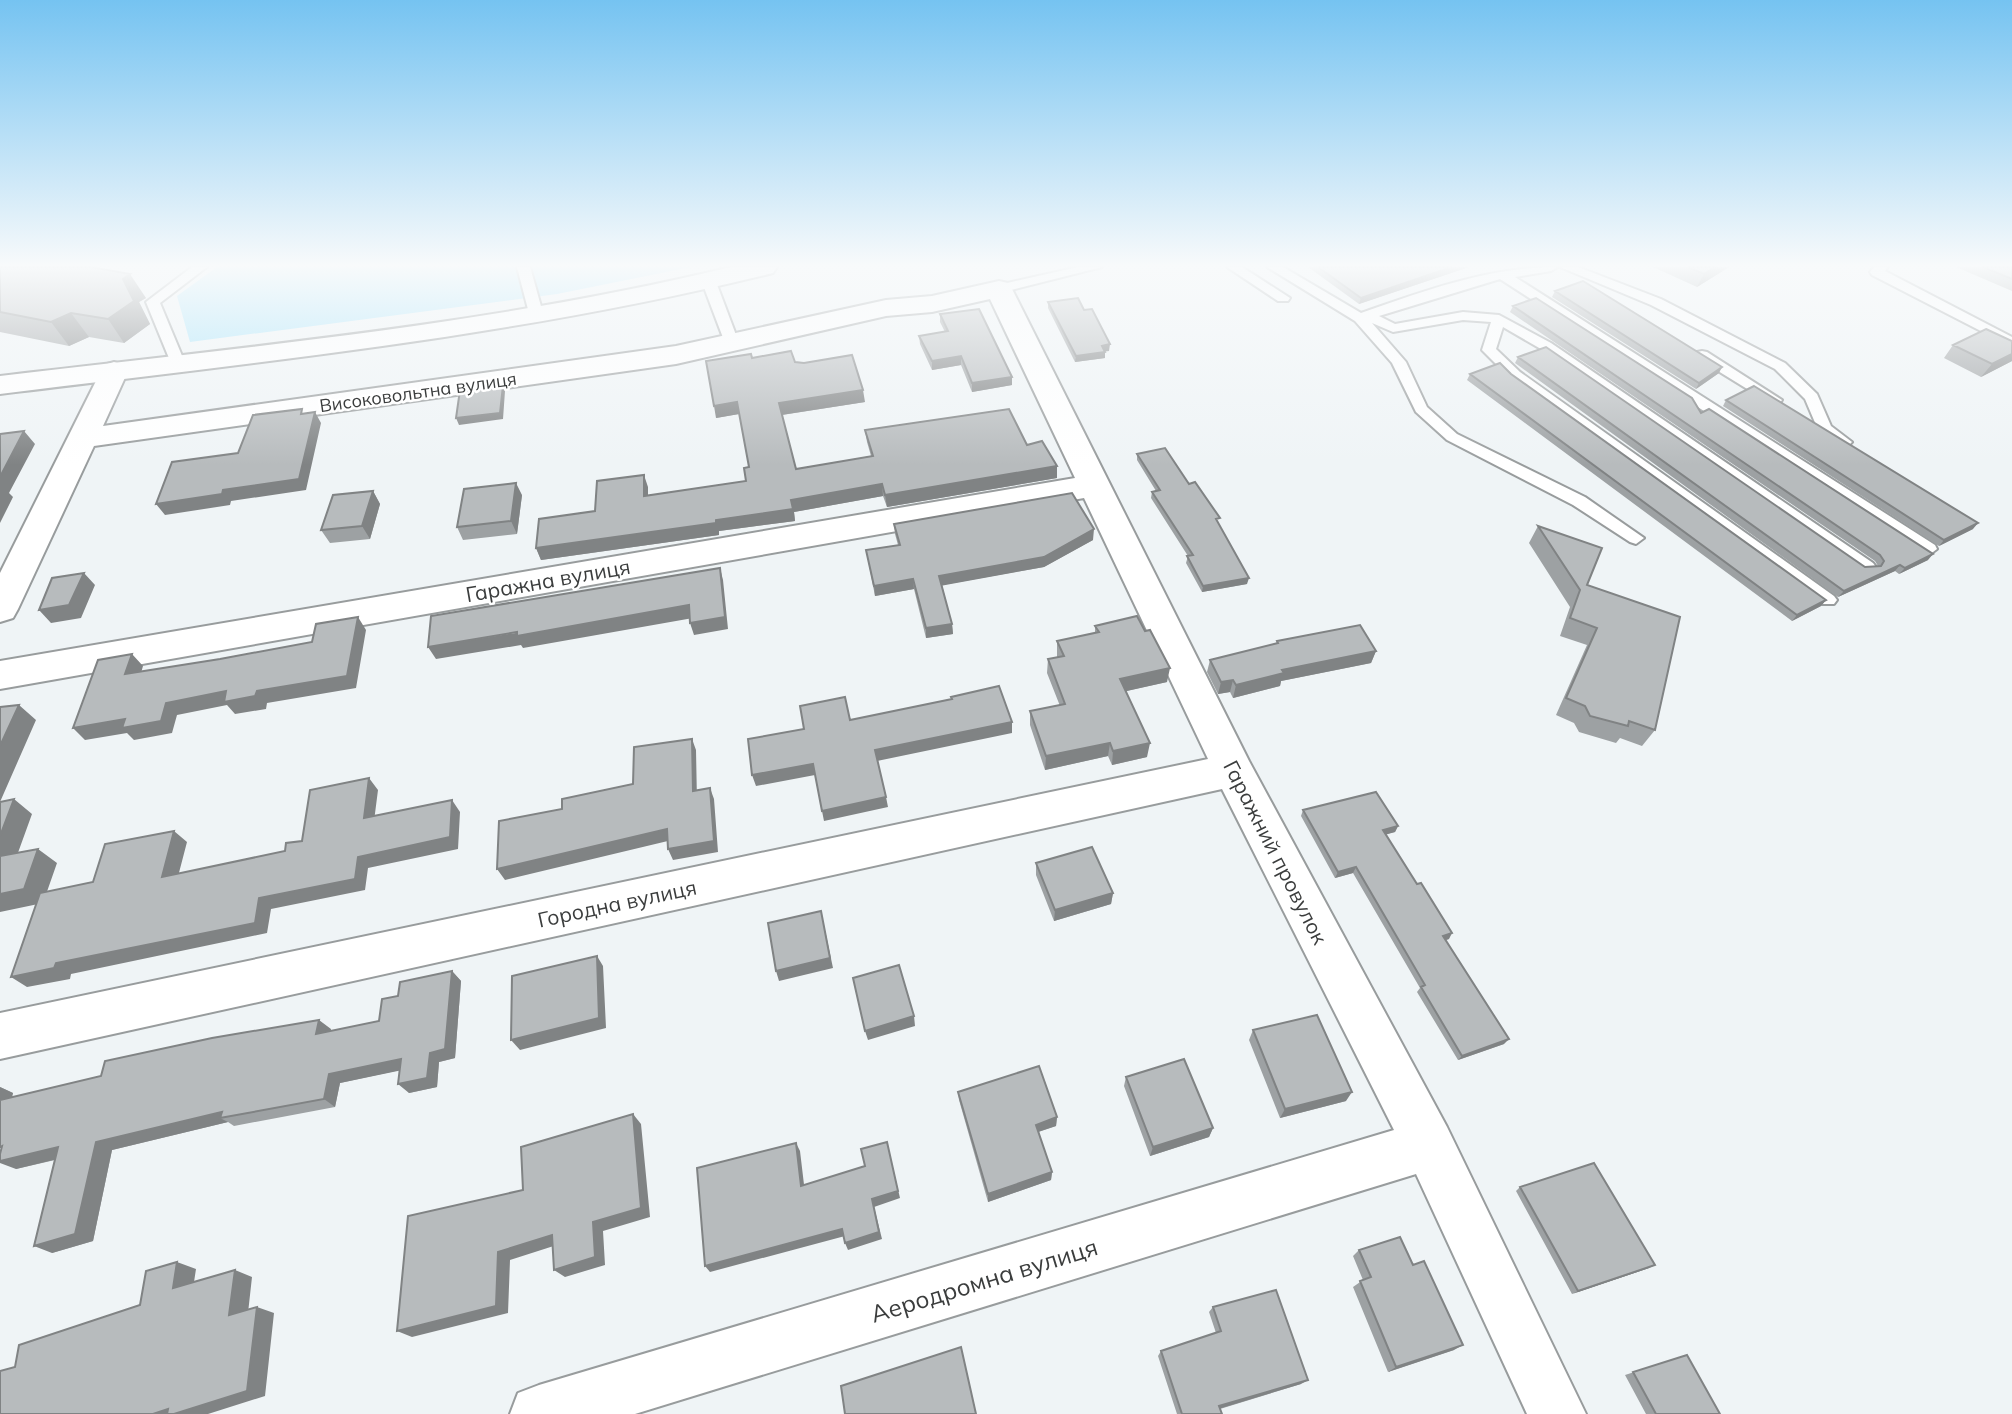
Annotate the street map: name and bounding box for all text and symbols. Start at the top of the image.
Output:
street label: Високовольтна вулиця [318,367,518,417]
street label: Гаражна вулиця [464,553,632,607]
street label: Гаражний провулок [1218,756,1334,949]
street label: Городна вулиця [535,873,699,933]
street label: Аеродромна вулиця [867,1231,1101,1329]

